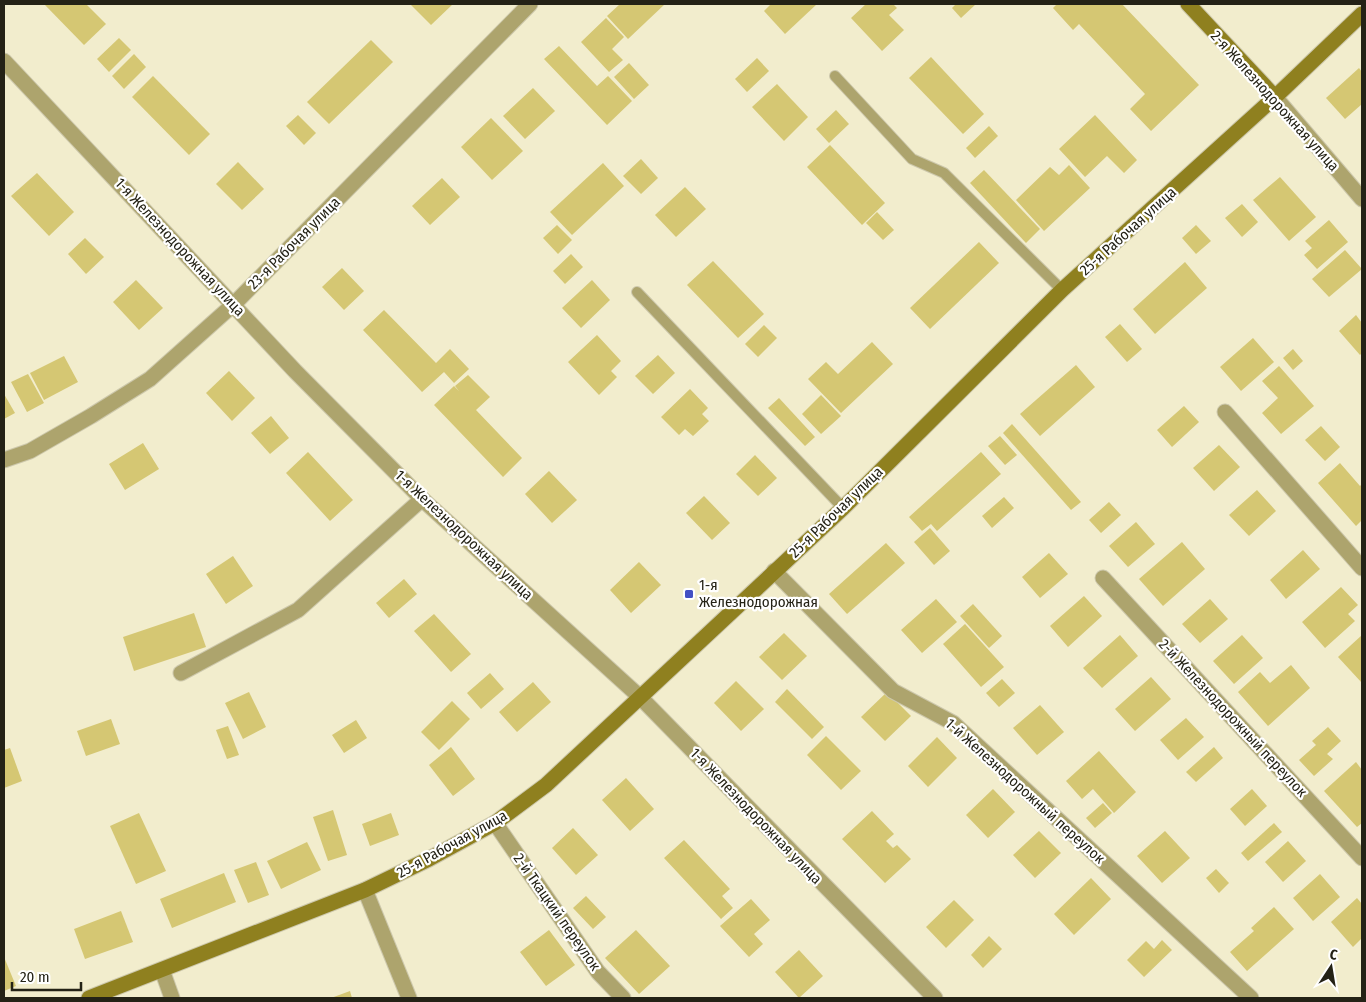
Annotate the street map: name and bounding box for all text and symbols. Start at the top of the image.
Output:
street label: 2-я Железнодорожная улица [1207,27,1343,175]
street label: 1-я Железнодорожная улица [111,174,249,320]
street label: 25-я Рабочая улица [1076,183,1180,279]
street label: 23-я Рабочая улица [244,193,344,293]
street label: 25-я Рабочая улица [785,463,887,561]
street label: 1-я Железнодорожная улица [391,466,537,604]
place label: 1-я Железнодорожная [699,576,818,611]
marker: 1-я Железнодорожная [683,588,695,600]
street label: 2-й Железнодорожный переулок [1155,635,1311,801]
street label: 1-й Железнодорожный переулок [942,715,1108,867]
street label: 1-я Железнодорожная улица [686,744,826,888]
street label: 25-я Рабочая улица [394,806,510,882]
street label: 2-й Ткацкий переулок [510,850,604,974]
north arrow [1306,942,1356,992]
text: С [1328,946,1340,964]
scale bar [12,960,81,992]
text: 20 m [20,968,50,986]

